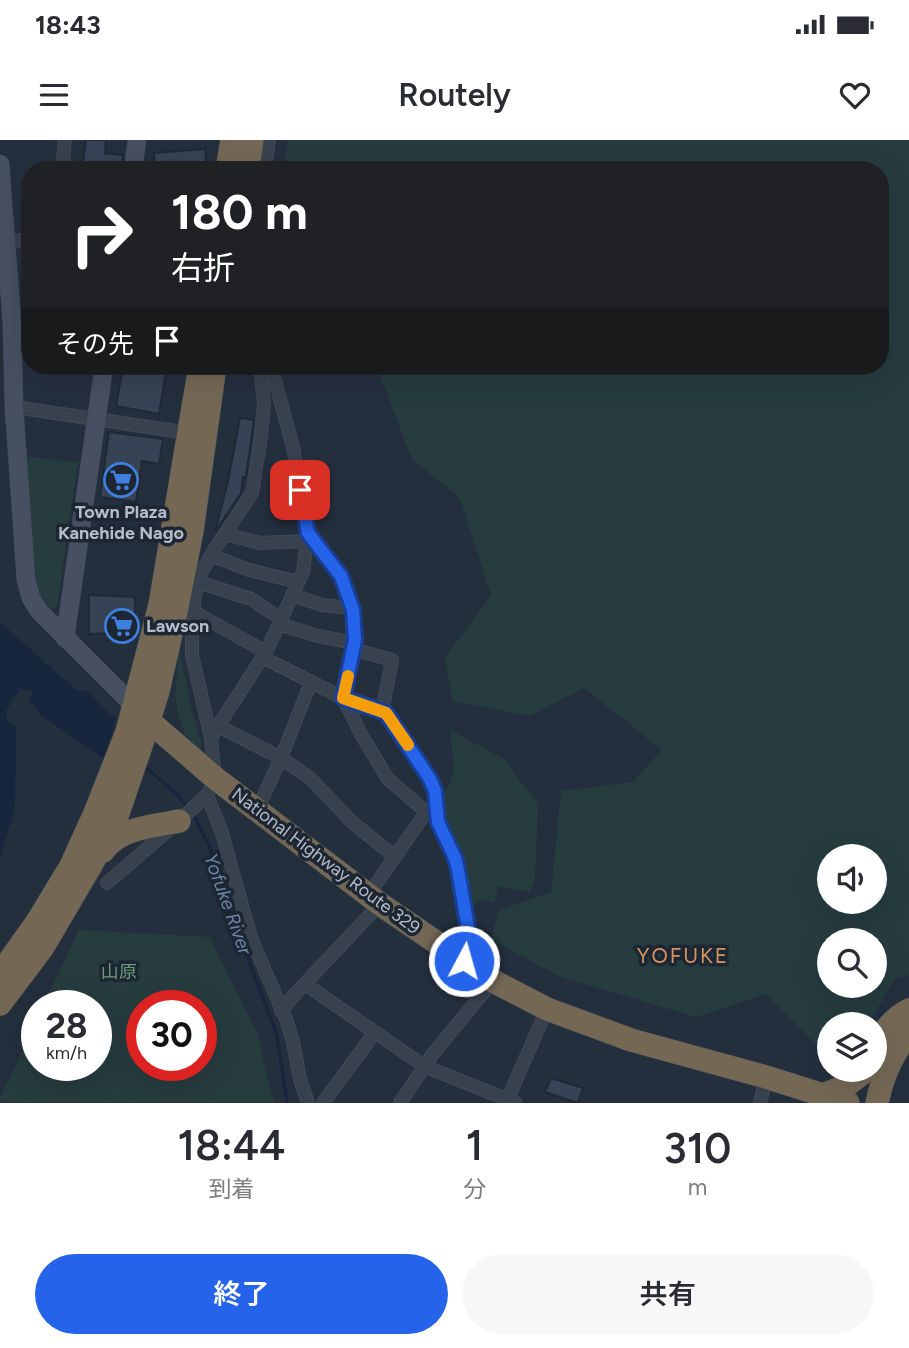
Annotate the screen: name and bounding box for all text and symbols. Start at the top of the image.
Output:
text: 18:43 [35,9,101,41]
icon: menu [35,76,73,114]
text: Routely [398,76,511,114]
icon: heart [836,76,874,114]
text: 180 m [171,182,308,241]
icon: right [56,189,147,280]
text: 右折 [171,249,235,287]
icon: arrive [148,322,186,360]
text: その先 [56,328,134,360]
pin [270,460,330,520]
supermarket icon: Town Plaza Kanehide Nago [102,461,140,499]
icon: arrive [281,471,319,509]
place label: Town Plaza Kanehide Nago [58,501,184,544]
supermarket icon: Lawson [103,607,141,645]
place label: Lawson [146,615,209,637]
street label: National Highway Route 329 [228,783,424,939]
map controls [817,844,887,1082]
button: sound [817,844,887,914]
water label: Yofuke River [199,850,257,958]
position arrow [427,924,501,998]
button: search [817,928,887,998]
district label: YOFUKE [637,943,729,968]
park label: 山原 [101,961,137,983]
speed limit sign: 30 [126,990,217,1081]
text: 28 [46,1005,87,1047]
button: layers [817,1012,887,1082]
text: km/h [46,1042,87,1064]
text: 18:44 [178,1120,286,1171]
text: 1 [466,1120,483,1171]
text: 310 [664,1123,731,1174]
text: m [688,1173,707,1201]
text: 到着 [209,1175,255,1203]
text: 分 [463,1175,486,1203]
button: 終了 [35,1254,448,1334]
button: 共有 [462,1254,874,1334]

